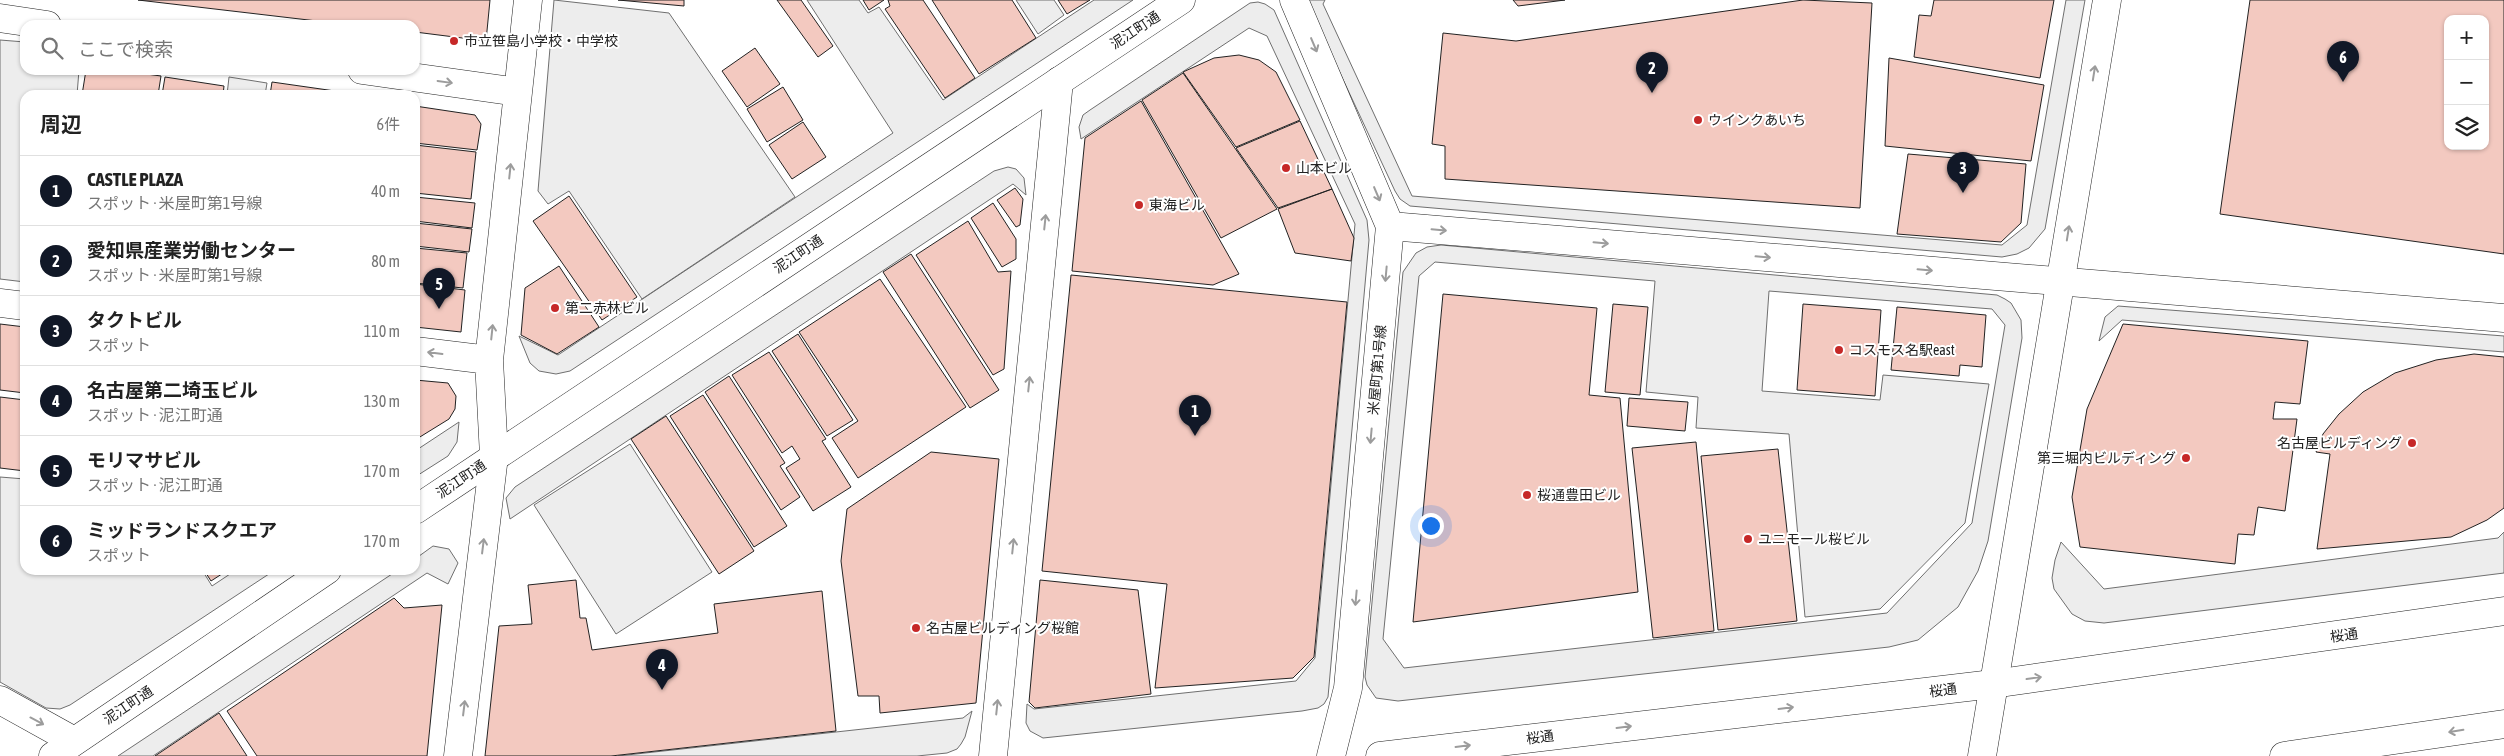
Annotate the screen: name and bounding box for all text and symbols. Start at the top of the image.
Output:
street label: 泥江町通 [1107,8,1163,52]
map controls [2444,15,2489,150]
button: + [2444,15,2489,60]
search box [20,20,420,75]
place label: 市立笹島小学校・中学校 [464,33,618,49]
icon: search [38,34,66,62]
marker: 市立笹島小学校・中学校 [448,35,460,47]
one-way arrow [1309,37,1319,52]
text: ここで検索 [78,38,173,60]
pin: 6 [2327,41,2359,82]
pin: 2 [1636,52,1668,93]
button: − [2444,60,2489,105]
one-way arrow [2090,66,2100,82]
one-way arrow [436,77,452,87]
button: layers [2444,105,2489,150]
text: 周辺 [40,112,82,136]
place label: ウインクあいち [1708,112,1806,128]
marker: ウインクあいち [1692,114,1704,126]
text: 6件 [376,115,400,133]
pin: 3 [1947,152,1979,193]
place label: 山本ビル [1296,160,1352,176]
marker: 山本ビル [1280,162,1292,174]
one-way arrow [505,163,515,179]
text: CASTLE PLAZA [87,168,183,190]
text: 1 [52,182,60,200]
text: 40 m [371,182,400,200]
one-way arrow [1373,186,1382,202]
text: スポット · 米屋町第1号線 [87,194,262,212]
place label: 東海ビル [1149,197,1205,213]
marker: 東海ビル [1133,199,1145,211]
one-way arrow [1040,215,1050,231]
one-way arrow [1430,225,1446,234]
one-way arrow [2063,226,2073,242]
street label: 泥江町通 [770,232,826,276]
one-way arrow [1592,238,1608,248]
text: 愛知県産業労働センター [87,239,296,261]
text: 2 [52,252,60,270]
text: 80 m [371,252,400,270]
one-way arrow [1754,252,1770,262]
text: スポット · 米屋町第1号線 [87,266,262,284]
one-way arrow [1381,266,1390,282]
one-way arrow [1916,266,1932,275]
pin: 5 [423,268,455,309]
place label: 第二赤林ビル [565,300,649,316]
marker: 第二赤林ビル [549,302,561,314]
text: タクトビル [87,309,182,331]
text: 3 [52,322,60,340]
text: 110 m [364,322,400,340]
street label: 米屋町第1号線 [1365,324,1389,416]
one-way arrow [487,325,497,341]
text: スポット [87,336,151,354]
place label: コスモス名駅east [1849,342,1955,358]
marker: コスモス名駅east [1833,344,1845,356]
one-way arrow [427,348,443,358]
one-way arrow [1024,376,1034,392]
text: 名古屋第二埼玉ビル [87,379,258,401]
text: 4 [52,392,60,410]
text: 130 m [364,392,400,410]
pin: 1 [1179,395,1211,436]
text: スポット · 泥江町通 [87,406,223,424]
one-way arrow [1366,428,1376,444]
place label: 名古屋ビルディング [2277,435,2402,451]
marker: 名古屋ビルディング [2406,437,2418,449]
text: モリマサビル [87,449,201,471]
place label: 第三堀内ビルディング [2037,450,2176,466]
marker: 第三堀内ビルディング [2180,452,2192,464]
street label: 泥江町通 [433,457,489,501]
text: 5 [52,462,60,480]
text: 170 m [364,462,400,480]
text: スポット · 泥江町通 [87,476,223,494]
place label: 桜通豊田ビル [1537,487,1621,503]
marker: 桜通豊田ビル [1521,489,1533,501]
your location [1418,513,1444,539]
text: ミッドランドスクエア [87,519,277,541]
place label: ユニモール桜ビル [1758,531,1870,547]
text: 6 [52,532,60,550]
text: 170 m [364,532,400,550]
marker: ユニモール桜ビル [1742,533,1754,545]
one-way arrow [1008,538,1018,554]
one-way arrow [478,539,488,555]
text: スポット [87,546,151,564]
one-way arrow [1351,590,1361,606]
place label: 名古屋ビルディング桜館 [926,620,1079,636]
marker: 名古屋ビルディング桜館 [910,622,922,634]
street label: 桜通 [2329,625,2359,645]
pin: 4 [646,649,678,690]
one-way arrow [2026,673,2042,683]
street label: 桜通 [1928,680,1958,700]
street label: 泥江町通 [100,683,156,727]
one-way arrow [459,700,469,716]
one-way arrow [993,700,1002,716]
one-way arrow [1777,703,1793,713]
one-way arrow [29,716,44,726]
one-way arrow [1616,722,1632,732]
one-way arrow [2448,726,2464,736]
street label: 桜通 [1525,727,1555,747]
one-way arrow [1455,741,1471,751]

